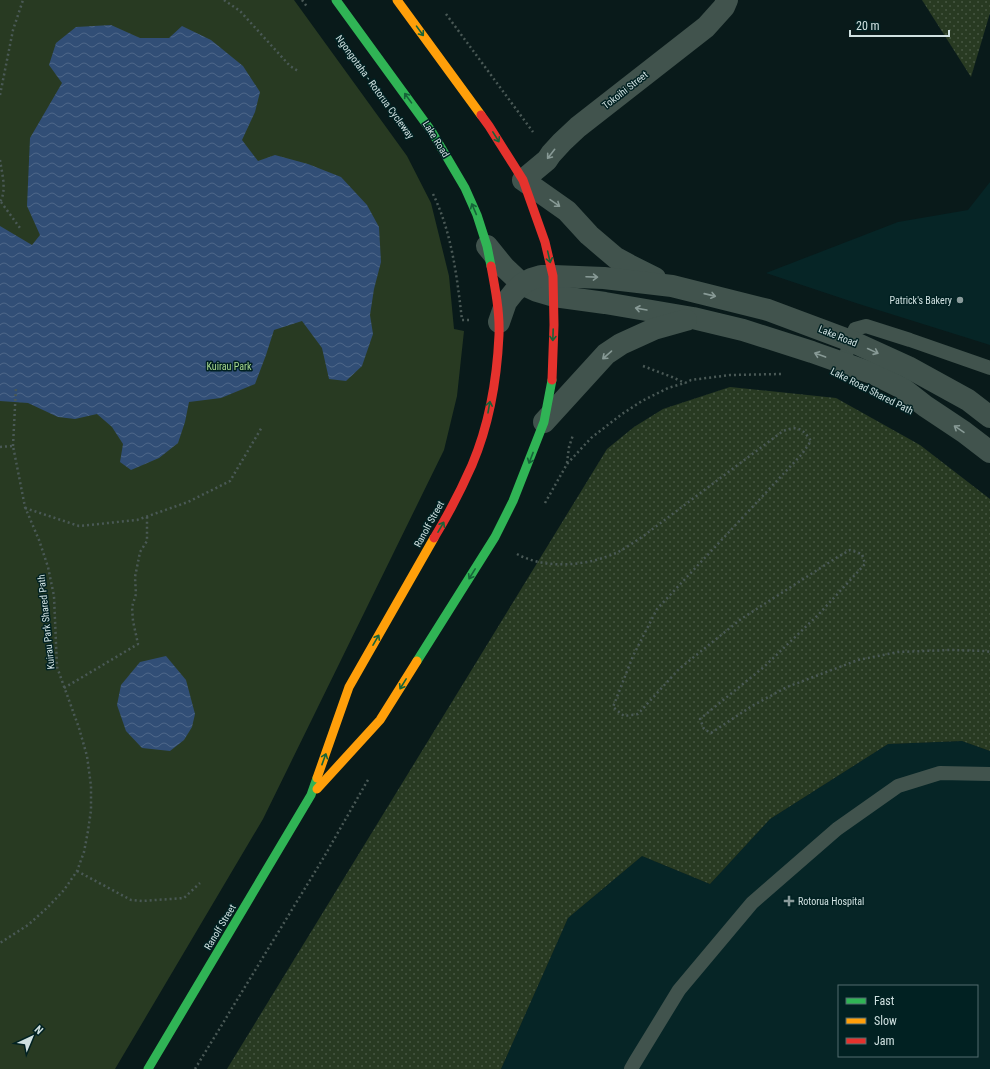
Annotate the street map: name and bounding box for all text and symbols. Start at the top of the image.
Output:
scale bar [850,12,949,38]
text: 20 m [856,19,880,33]
one-way arrow [416,26,424,37]
street label: Ngongotaha - Rotorua Cycleway [334,33,416,141]
street label: Tokoihi Street [600,69,650,111]
one-way arrow [404,92,412,103]
street label: Lake Road [420,119,452,159]
one-way arrow [492,131,500,142]
one-way arrow [547,149,556,160]
one-way arrow [550,199,561,207]
one-way arrow [470,203,477,215]
one-way arrow [545,250,553,263]
one-way arrow [585,274,598,281]
one-way arrow [704,292,717,299]
place label: Patrick's Bakery [889,295,952,306]
marker: Patrick's Bakery [955,295,965,305]
one-way arrow [634,305,647,313]
street label: Lake Road [817,323,859,349]
one-way arrow [550,328,557,341]
one-way arrow [866,348,878,355]
one-way arrow [601,350,612,359]
one-way arrow [815,350,827,358]
park label: Kuirau Park [206,361,252,372]
street label: Lake Road Shared Path [829,365,915,417]
one-way arrow [485,401,493,414]
one-way arrow [953,425,964,433]
one-way arrow [526,452,534,464]
street label: Ranolf Street [412,499,446,549]
one-way arrow [437,521,445,533]
one-way arrow [468,568,476,579]
street label: Kuirau Park Shared Path [36,574,56,670]
one-way arrow [373,634,381,646]
one-way arrow [398,678,406,690]
one-way arrow [320,753,328,765]
marker: Rotorua Hospital [783,895,795,907]
place label: Rotorua Hospital [798,896,864,907]
street label: Ranolf Street [202,902,238,952]
legend [838,985,978,1057]
text: Fast [874,994,895,1008]
text: Slow [874,1014,897,1028]
north arrow [12,1017,52,1057]
text: N [32,1023,46,1037]
text: Jam [874,1034,895,1048]

